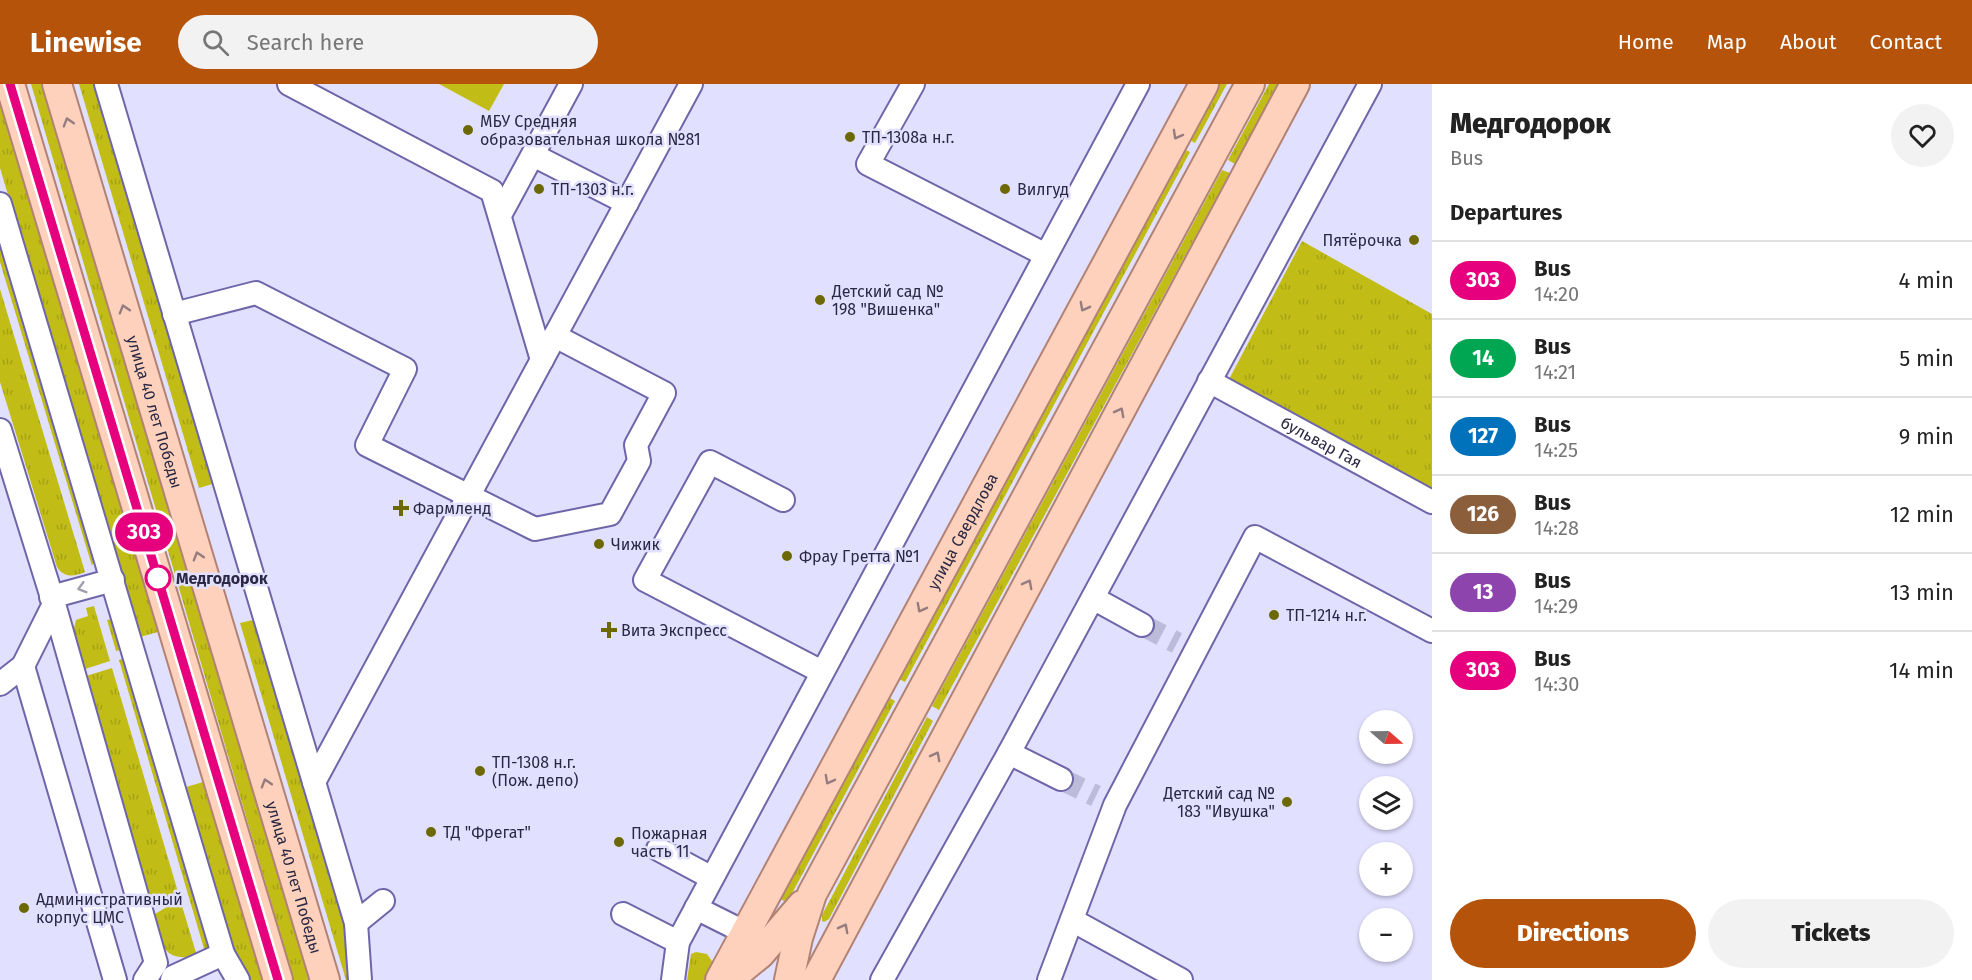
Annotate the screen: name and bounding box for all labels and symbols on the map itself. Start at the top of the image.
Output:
place label: МБУ Средняя образовательная школа №81 [480,112,701,149]
one-way arrow [63,117,75,128]
marker: МБУ Средняя образовательная школа №81 [461,123,475,137]
place label: ТП-1308а н.г. [862,128,955,147]
one-way arrow [1173,129,1184,140]
marker: ТП-1308а н.г. [843,130,857,144]
place label: ТП-1303 н.г. [551,180,634,199]
place label: Вилгуд [1017,180,1069,199]
marker: ТП-1303 н.г. [532,182,546,196]
marker: Вилгуд [998,182,1012,196]
place label: Пятёрочка [1322,231,1402,250]
marker: Пятёрочка [1407,233,1421,247]
place label: Детский сад № 198 "Вишенка" [831,282,944,319]
marker: Детский сад № 198 "Вишенка" [813,293,827,307]
one-way arrow [1080,301,1091,311]
one-way arrow [119,304,131,315]
street label: улица 40 лет Победы [123,333,187,490]
one-way arrow [1113,408,1124,419]
street label: бульвар Гая [1277,412,1366,472]
street label: улица Свердлова [923,470,1002,593]
place label: Фармленд [413,499,491,518]
marker: Фармленд [394,501,408,515]
line badge: 303 [110,512,178,552]
place label: Чижик [611,535,660,554]
marker: Чижик [592,537,606,551]
place label: Фрау Гретта №1 [799,547,920,566]
marker: Фрау Гретта №1 [780,549,794,563]
one-way arrow [193,551,205,562]
marker: Медгодорок [145,565,171,591]
place label: Медгодорок [176,569,268,588]
one-way arrow [1021,580,1032,591]
one-way arrow [77,581,88,593]
one-way arrow [917,602,928,612]
place label: ТП-1214 н.г. [1286,606,1367,625]
marker: ТП-1214 н.г. [1267,608,1281,622]
place label: Вита Экспресс [621,621,727,640]
marker: Вита Экспресс [602,623,616,637]
north arrow [1359,710,1413,764]
one-way arrow [929,752,940,763]
place label: ТП-1308 н.г. (Пож. депо) [492,753,578,790]
marker: ТП-1308 н.г. (Пож. депо) [473,764,487,778]
one-way arrow [825,773,836,784]
one-way arrow [261,778,273,789]
place label: Детский сад № 183 "Ивушка" [1162,784,1275,821]
marker: Детский сад № 183 "Ивушка" [1280,795,1294,809]
street label: улица 40 лет Победы [262,799,326,956]
place label: ТД "Фрегат" [443,823,531,842]
place label: Пожарная часть 11 [631,824,707,861]
marker: ТД "Фрегат" [424,825,438,839]
marker: Пожарная часть 11 [612,835,626,849]
place label: Административный корпус ЦМС [36,890,183,927]
marker: Административный корпус ЦМС [17,901,31,915]
one-way arrow [837,924,848,935]

